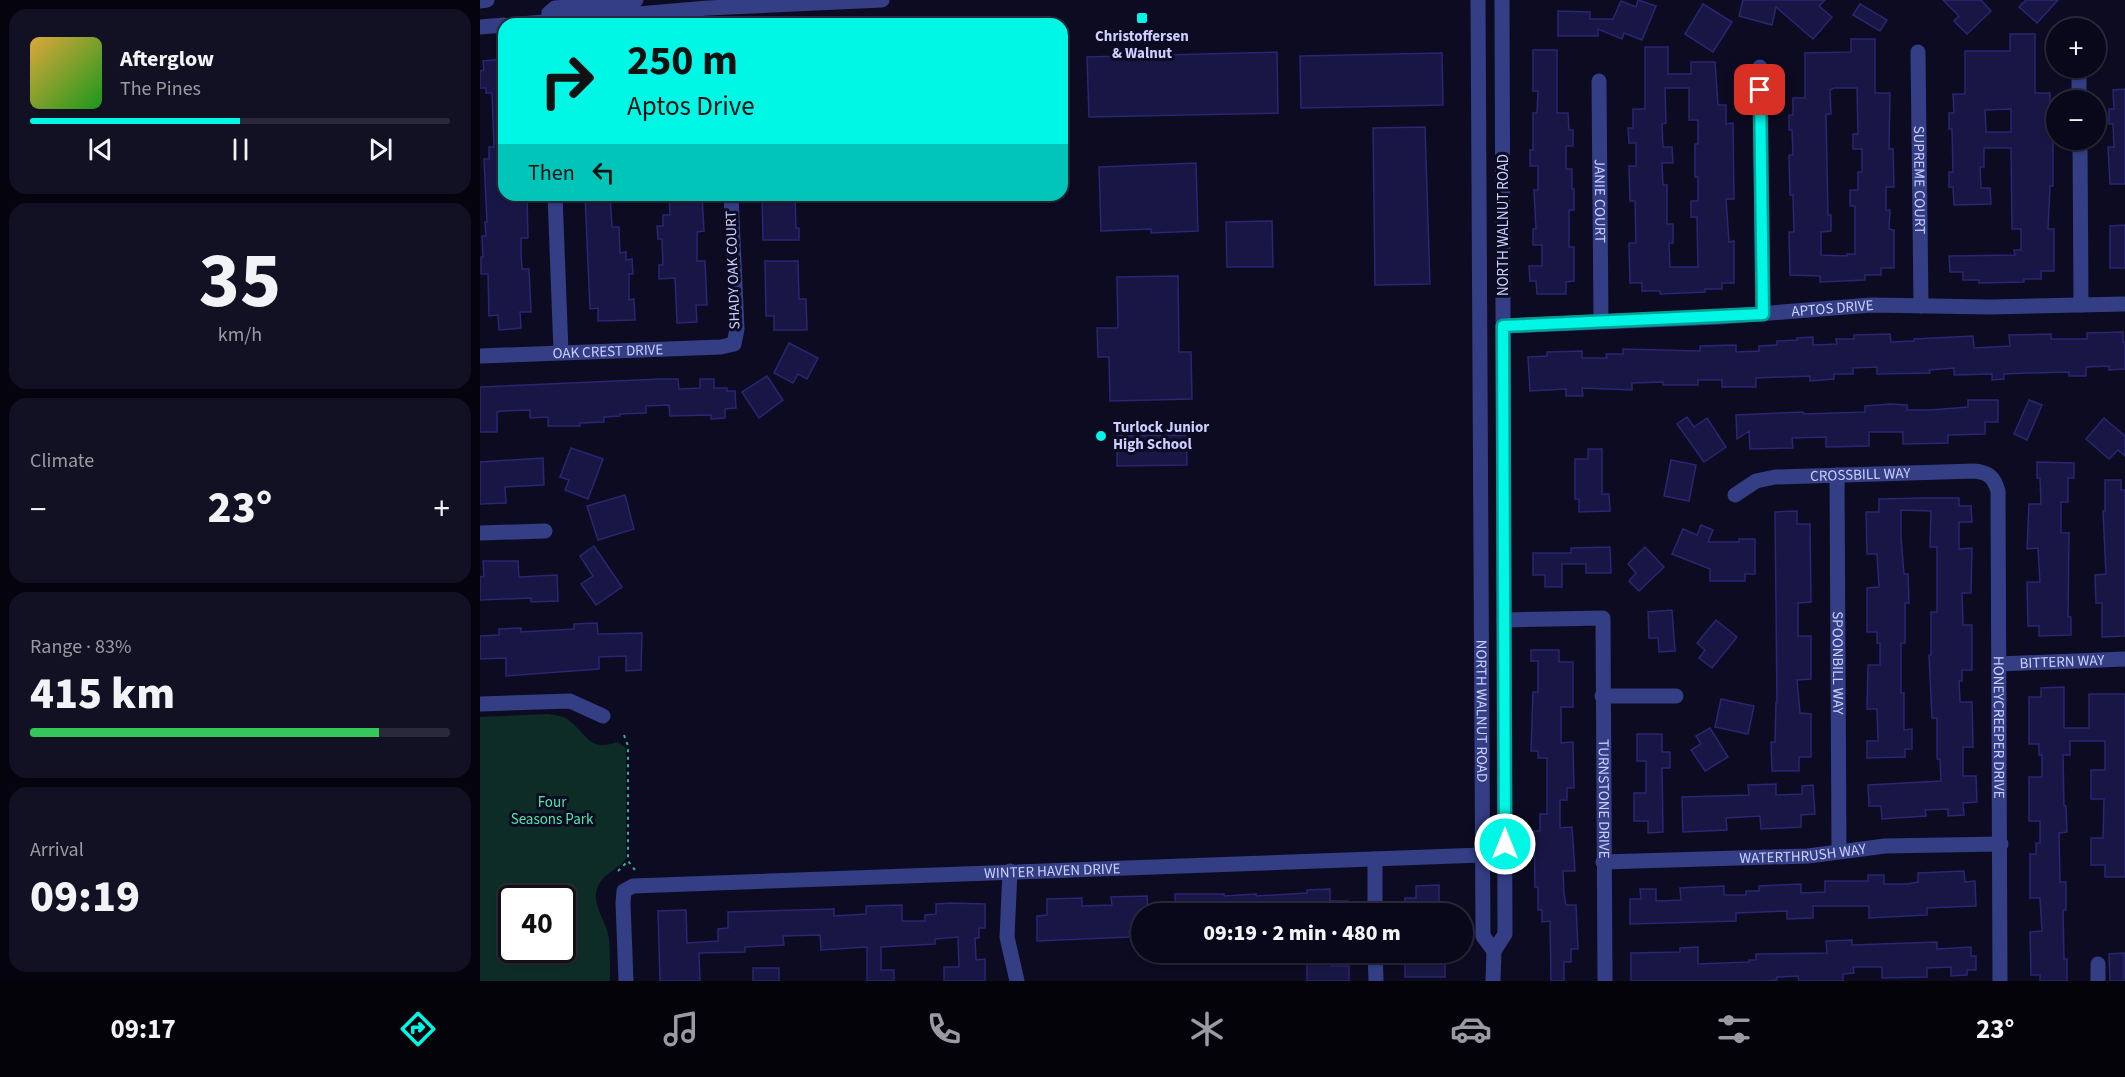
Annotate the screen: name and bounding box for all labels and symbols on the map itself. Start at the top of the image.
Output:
marker: Christoffersen & Walnut [1135,11,1149,25]
place label: Christoffersen & Walnut [1095,26,1189,64]
pin [1734,64,1785,115]
street label: SUPREME COURT [1908,126,1931,234]
street label: NORTH WALNUT ROAD [1493,154,1514,296]
street label: JANIE COURT [1589,159,1611,243]
street label: SHADY OAK COURT [720,210,746,330]
street label: APTOS DRIVE [1791,294,1874,322]
street label: OAK CREST DRIVE [552,339,664,364]
place label: Turlock Junior High School [1113,417,1209,455]
marker: Turlock Junior High School [1094,429,1108,443]
street label: CROSSBILL WAY [1810,462,1912,486]
street label: SPOONBILL WAY [1827,611,1849,716]
street label: NORTH WALNUT ROAD [1471,640,1493,782]
street label: BITTERN WAY [2019,649,2106,674]
street label: HONEYCREEPER DRIVE [1988,656,2010,799]
street label: TURNSTONE DRIVE [1593,739,1615,859]
park label: Four Seasons Park [511,792,594,830]
position arrow [1473,812,1537,876]
street label: WATERTHRUSH WAY [1739,838,1868,869]
street label: WINTER HAVEN DRIVE [984,858,1121,884]
speed limit sign: 40 [498,885,576,963]

